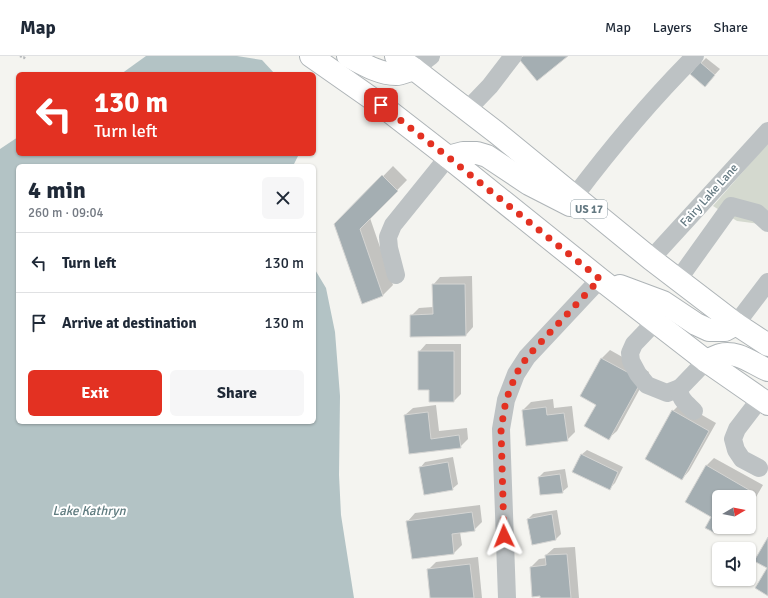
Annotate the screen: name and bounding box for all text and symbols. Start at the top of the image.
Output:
text: Map [20,16,56,40]
text: Map [605,19,631,36]
text: Layers [653,19,692,36]
text: Share [714,19,748,36]
text: 130 m [94,86,168,120]
icon: left [28,88,80,140]
pin [364,88,398,122]
icon: arrive [370,94,392,116]
text: Turn left [94,120,157,142]
street label: Fairy Lake Lane [677,161,742,230]
text: 4 min [28,175,86,205]
button: close [262,177,304,219]
road number: US 17 [571,200,607,218]
text: 260 m · 09:04 [28,205,104,221]
icon: left [28,252,50,274]
text: Turn left [62,254,116,272]
text: 130 m [264,254,304,272]
icon: arrive [28,312,50,334]
text: Arrive at destination [62,314,197,332]
text: 130 m [264,314,304,332]
button: Exit [28,370,162,416]
button: Share [170,370,304,416]
north arrow [712,490,756,534]
map controls [712,490,756,586]
water label: Lake Kathryn [53,503,126,519]
position arrow [483,515,525,557]
button: sound [712,542,756,586]

